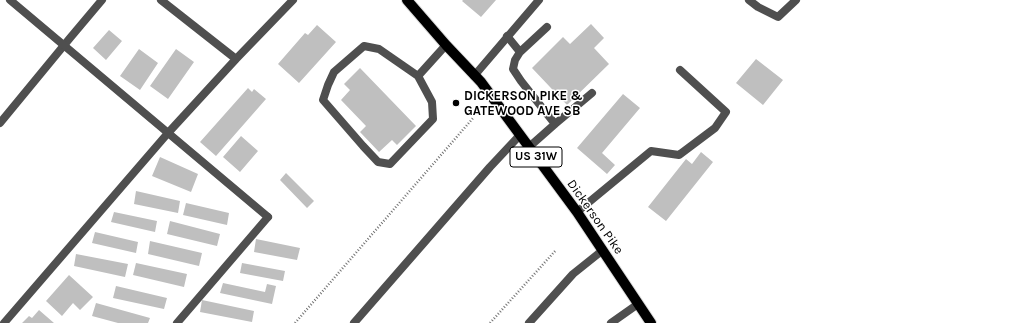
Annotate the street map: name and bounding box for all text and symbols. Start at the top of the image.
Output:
place label: DICKERSON PIKE & GATEWOOD AVE SB [464,88,583,119]
marker: DICKERSON PIKE & GATEWOOD AVE SB [451,98,461,108]
road number: US 31W [510,147,562,167]
street label: Dickerson Pike [563,177,627,257]

